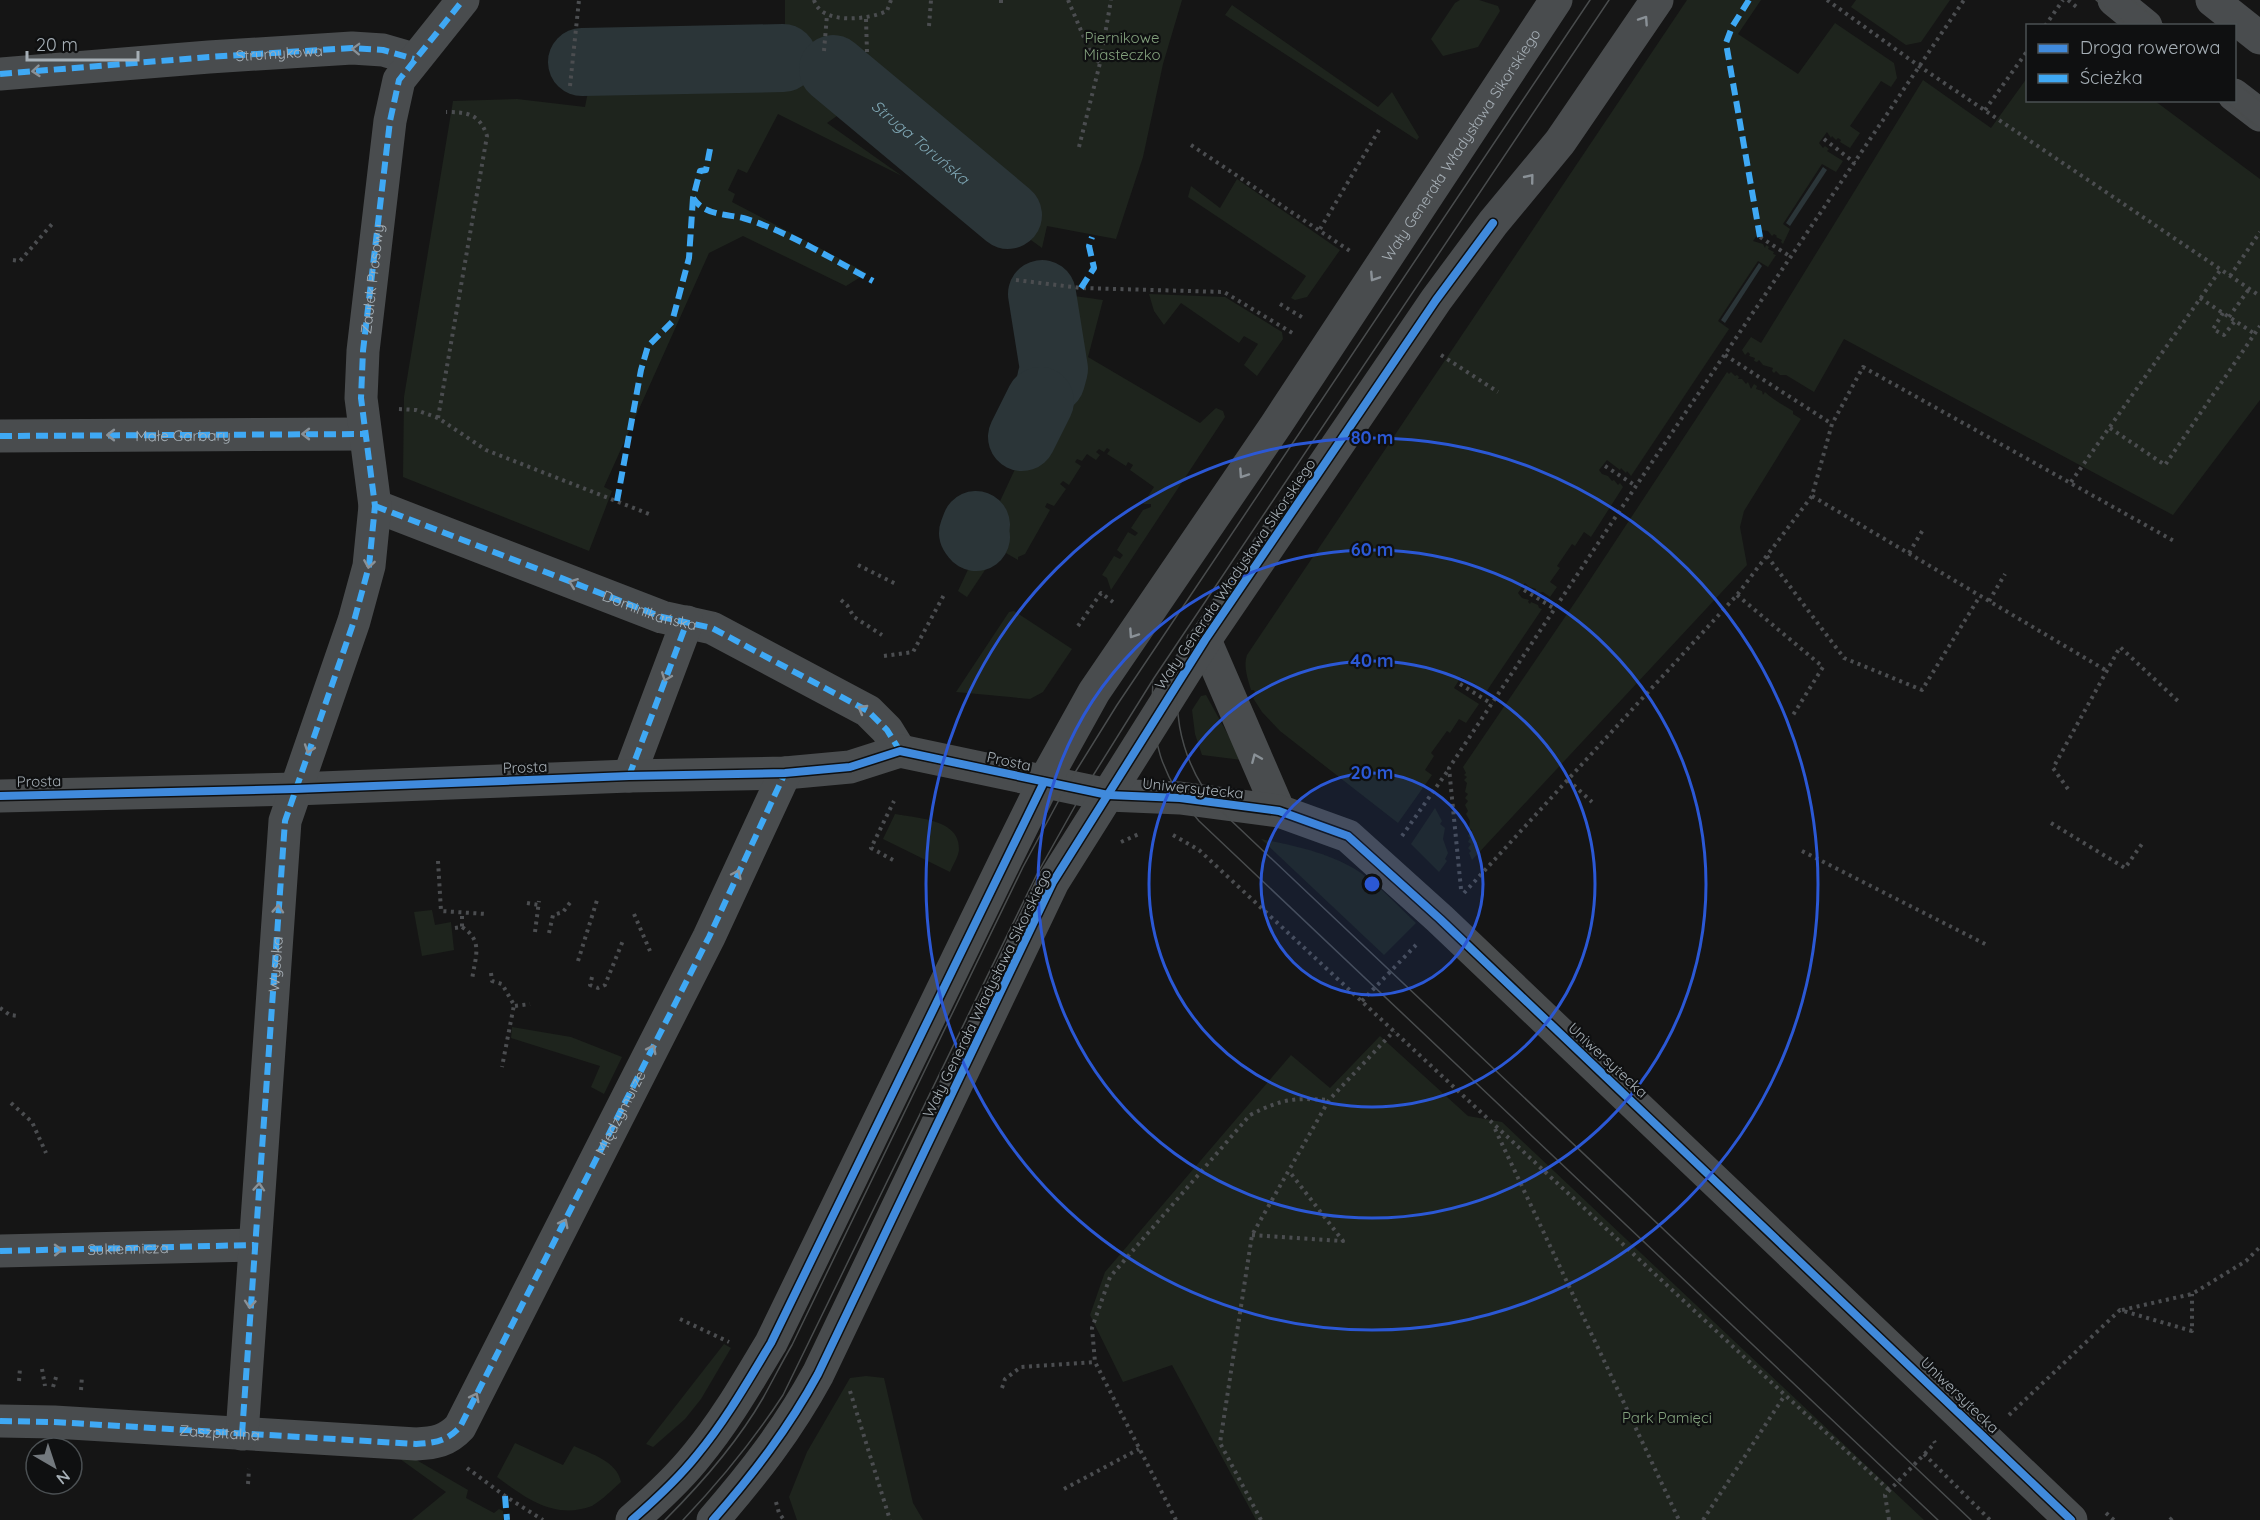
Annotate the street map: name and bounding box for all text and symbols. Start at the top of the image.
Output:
one-way arrow [1637,15,1648,26]
scale bar [27,24,138,62]
legend [2026,24,2236,102]
street label: Wały Generała Władysława Sikorskiego [1377,25,1544,265]
park label: Piernikowe Miasteczko [1084,28,1160,64]
text: 20 m [36,33,78,56]
text: Droga rowerowa [2080,36,2220,59]
street label: Strumykowa [235,40,323,65]
one-way arrow [352,42,361,55]
one-way arrow [32,64,41,77]
text: Ścieżka [2080,66,2143,89]
water label: Struga Toruńska [868,96,974,189]
one-way arrow [1523,174,1534,185]
street label: Zaułek Prosowy [356,223,387,335]
one-way arrow [1370,270,1381,281]
street label: Małe Garbary [135,425,231,445]
text: 80 m [1351,426,1393,449]
one-way arrow [302,428,311,440]
one-way arrow [107,429,116,441]
street label: Wały Generała Władysława Sikorskiego [1150,455,1320,693]
one-way arrow [1239,467,1250,478]
text: 60 m [1351,538,1393,561]
one-way arrow [363,559,375,569]
one-way arrow [568,577,578,590]
street label: Dominikańska [600,585,699,634]
one-way arrow [1129,628,1140,639]
text: 40 m [1350,649,1394,672]
one-way arrow [661,671,674,682]
one-way arrow [858,704,868,716]
one-way arrow [304,744,317,754]
street label: Prosta [985,747,1033,775]
one-way arrow [1251,753,1263,764]
street label: Prosta [502,757,548,777]
text: 20 m [1351,761,1393,784]
street label: Prosta [17,771,61,791]
street label: Uniwersytecka [1141,773,1245,803]
street label: Wały Generała Władysława Sikorskiego [918,866,1056,1120]
one-way arrow [730,870,742,881]
centre of rings [1362,874,1382,894]
one-way arrow [272,904,285,913]
street label: Wysoka [264,936,286,993]
street label: Uniwersytecka [1564,1018,1652,1102]
one-way arrow [644,1045,656,1056]
street label: Międzymurze [590,1067,649,1158]
one-way arrow [252,1183,265,1192]
one-way arrow [556,1219,568,1230]
street label: Sukiennicza [87,1238,169,1258]
one-way arrow [54,1243,63,1256]
one-way arrow [244,1299,257,1308]
street label: Uniwersytecka [1917,1353,2003,1437]
one-way arrow [468,1393,479,1403]
park label: Park Pamięci [1622,1408,1712,1427]
street label: Zaszpitalna [179,1420,261,1444]
north arrow [24,1436,84,1496]
text: N [53,1466,74,1489]

